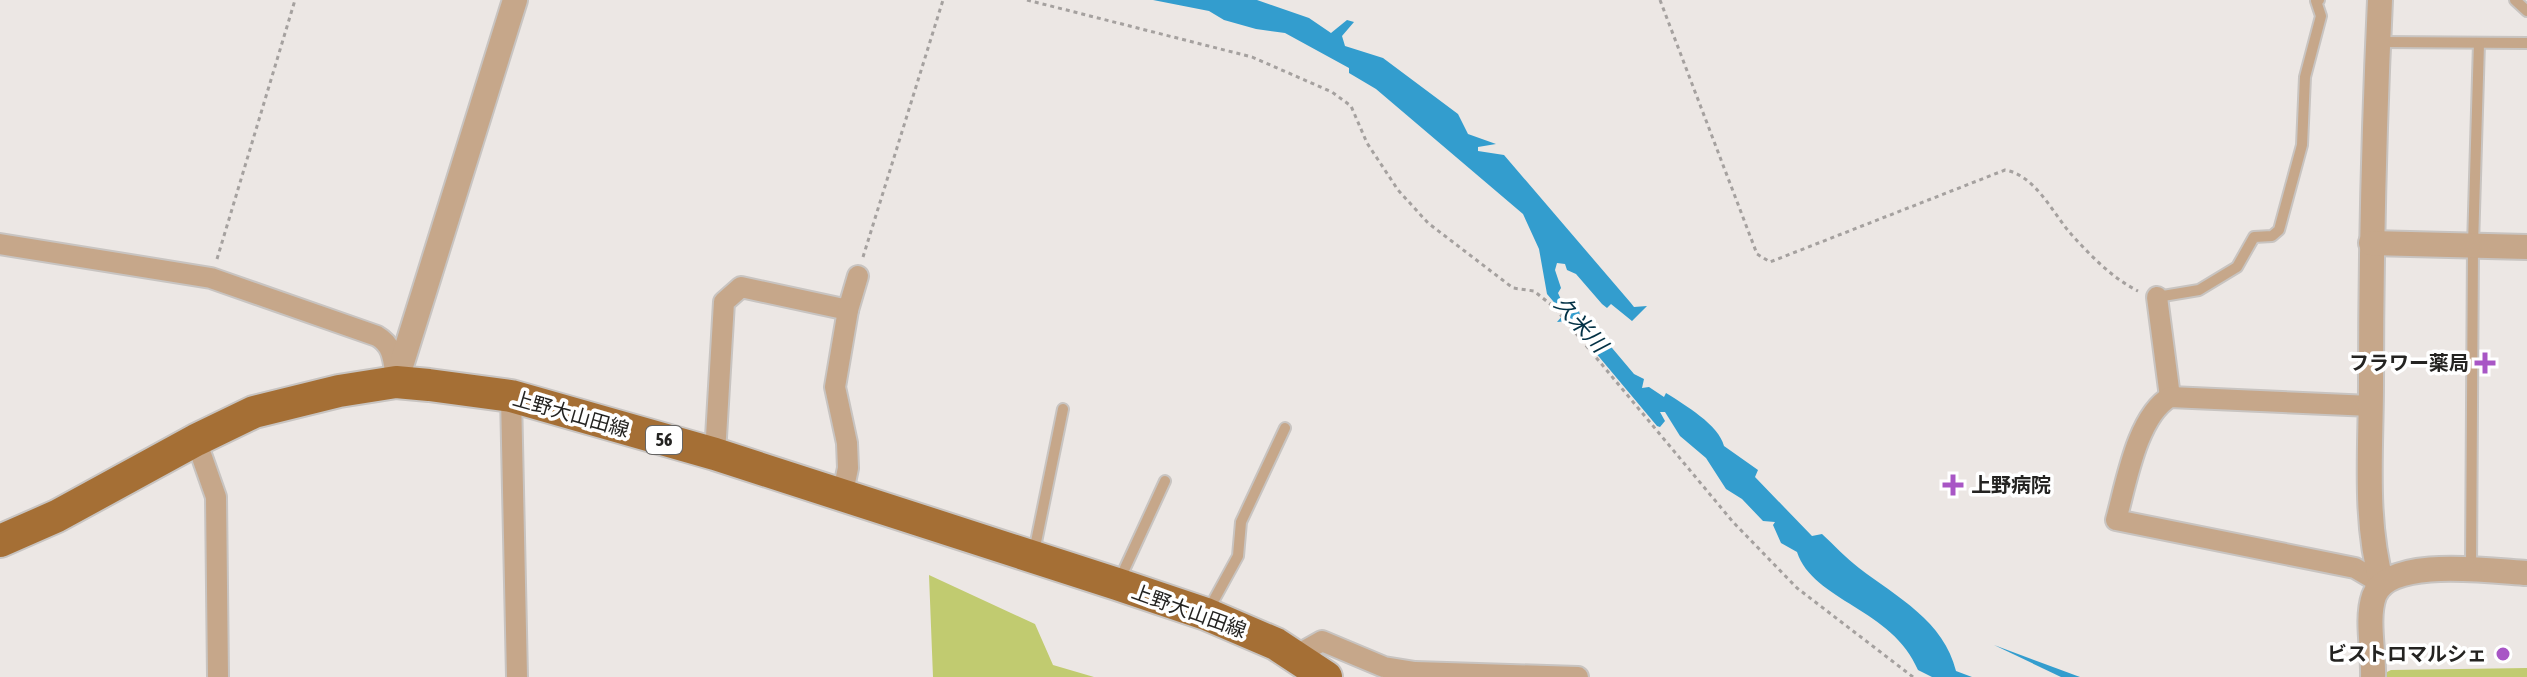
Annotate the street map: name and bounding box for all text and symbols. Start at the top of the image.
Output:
water label: 久米川 [1549,291,1614,359]
place label: フラワー薬局 [2349,351,2469,374]
marker: フラワー薬局 [2476,354,2494,372]
street label: 上野大山田線 [510,386,632,441]
road number: 56 [646,426,682,454]
place label: 上野病院 [1971,473,2051,496]
marker: 上野病院 [1942,474,1964,496]
street label: 上野大山田線 [1129,579,1249,642]
place label: ビストロマルシェ [2327,642,2487,665]
marker: ビストロマルシェ [2494,645,2512,663]

